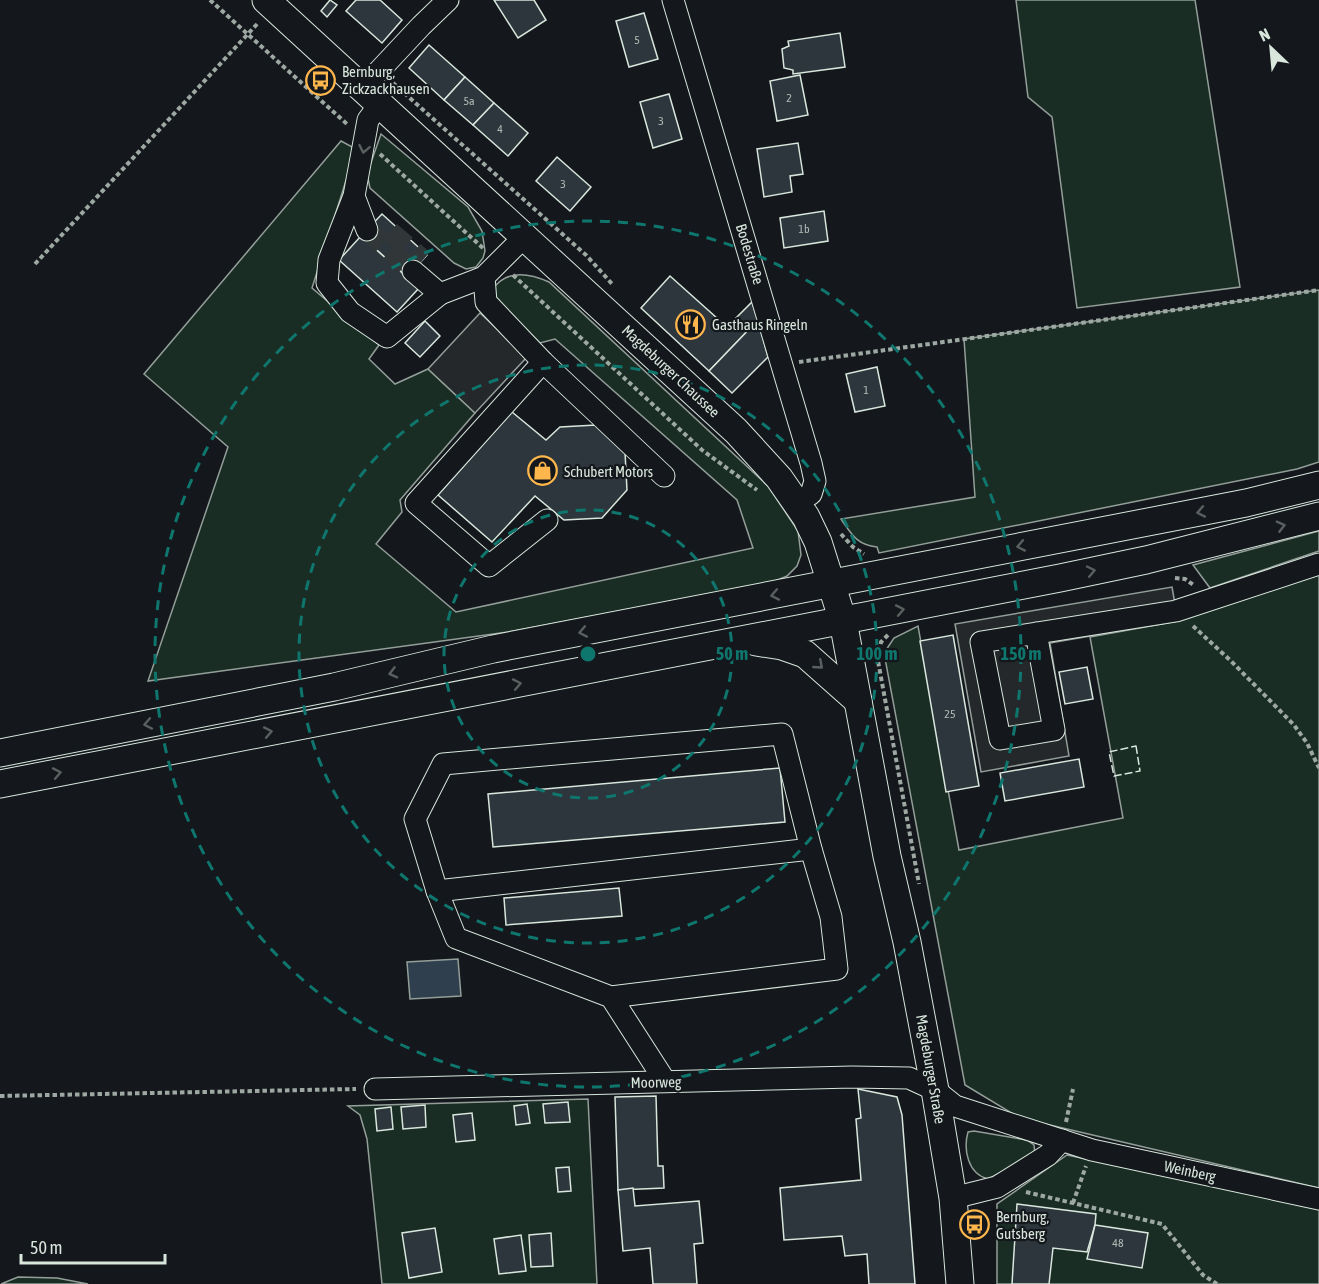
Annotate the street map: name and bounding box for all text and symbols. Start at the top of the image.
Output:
north arrow [1241,18,1301,78]
text: N [1256,24,1273,45]
house number: 5 [634,33,640,47]
place label: Bernburg, Zickzackhausen [342,63,430,97]
bus stop icon: Bernburg, Zickzackhausen [305,64,337,96]
house number: 2 [786,91,792,105]
house number: 5a [463,94,475,108]
house number: 3 [658,114,664,128]
house number: 4 [497,122,503,136]
one-way arrow [358,144,371,154]
house number: 3 [560,177,566,191]
street label: Bodestraße [733,222,767,287]
house number: 1b [798,222,810,236]
restaurant icon: Gasthaus Ringeln [675,308,707,340]
place label: Gasthaus Ringeln [712,316,808,333]
street label: Magdeburger Chaussee [619,321,723,421]
house number: 1 [863,383,869,397]
shop icon: Schubert Motors [527,455,559,487]
place label: Schubert Motors [564,463,653,480]
one-way arrow [1196,505,1206,518]
one-way arrow [1276,521,1286,534]
one-way arrow [1017,539,1027,552]
one-way arrow [1086,566,1096,579]
one-way arrow [770,588,780,601]
one-way arrow [895,604,905,617]
one-way arrow [579,625,589,638]
text: 50 m [716,643,748,664]
text: 100 m [857,643,897,664]
text: 150 m [1001,643,1041,664]
centre of rings [578,644,598,664]
one-way arrow [812,658,823,669]
one-way arrow [388,666,399,678]
one-way arrow [512,678,522,691]
house number: 25 [944,707,956,721]
one-way arrow [144,717,154,730]
one-way arrow [263,726,273,739]
one-way arrow [52,767,62,780]
street label: Magdeburger Straße [913,1013,949,1125]
street label: Moorweg [631,1073,682,1091]
street label: Weinberg [1163,1157,1218,1185]
place label: Bernburg, Gutsberg [996,1208,1049,1242]
bus stop icon: Bernburg, Gutsberg [959,1209,991,1241]
scale bar [21,1227,165,1265]
house number: 48 [1112,1236,1124,1250]
text: 50 m [30,1237,62,1258]

